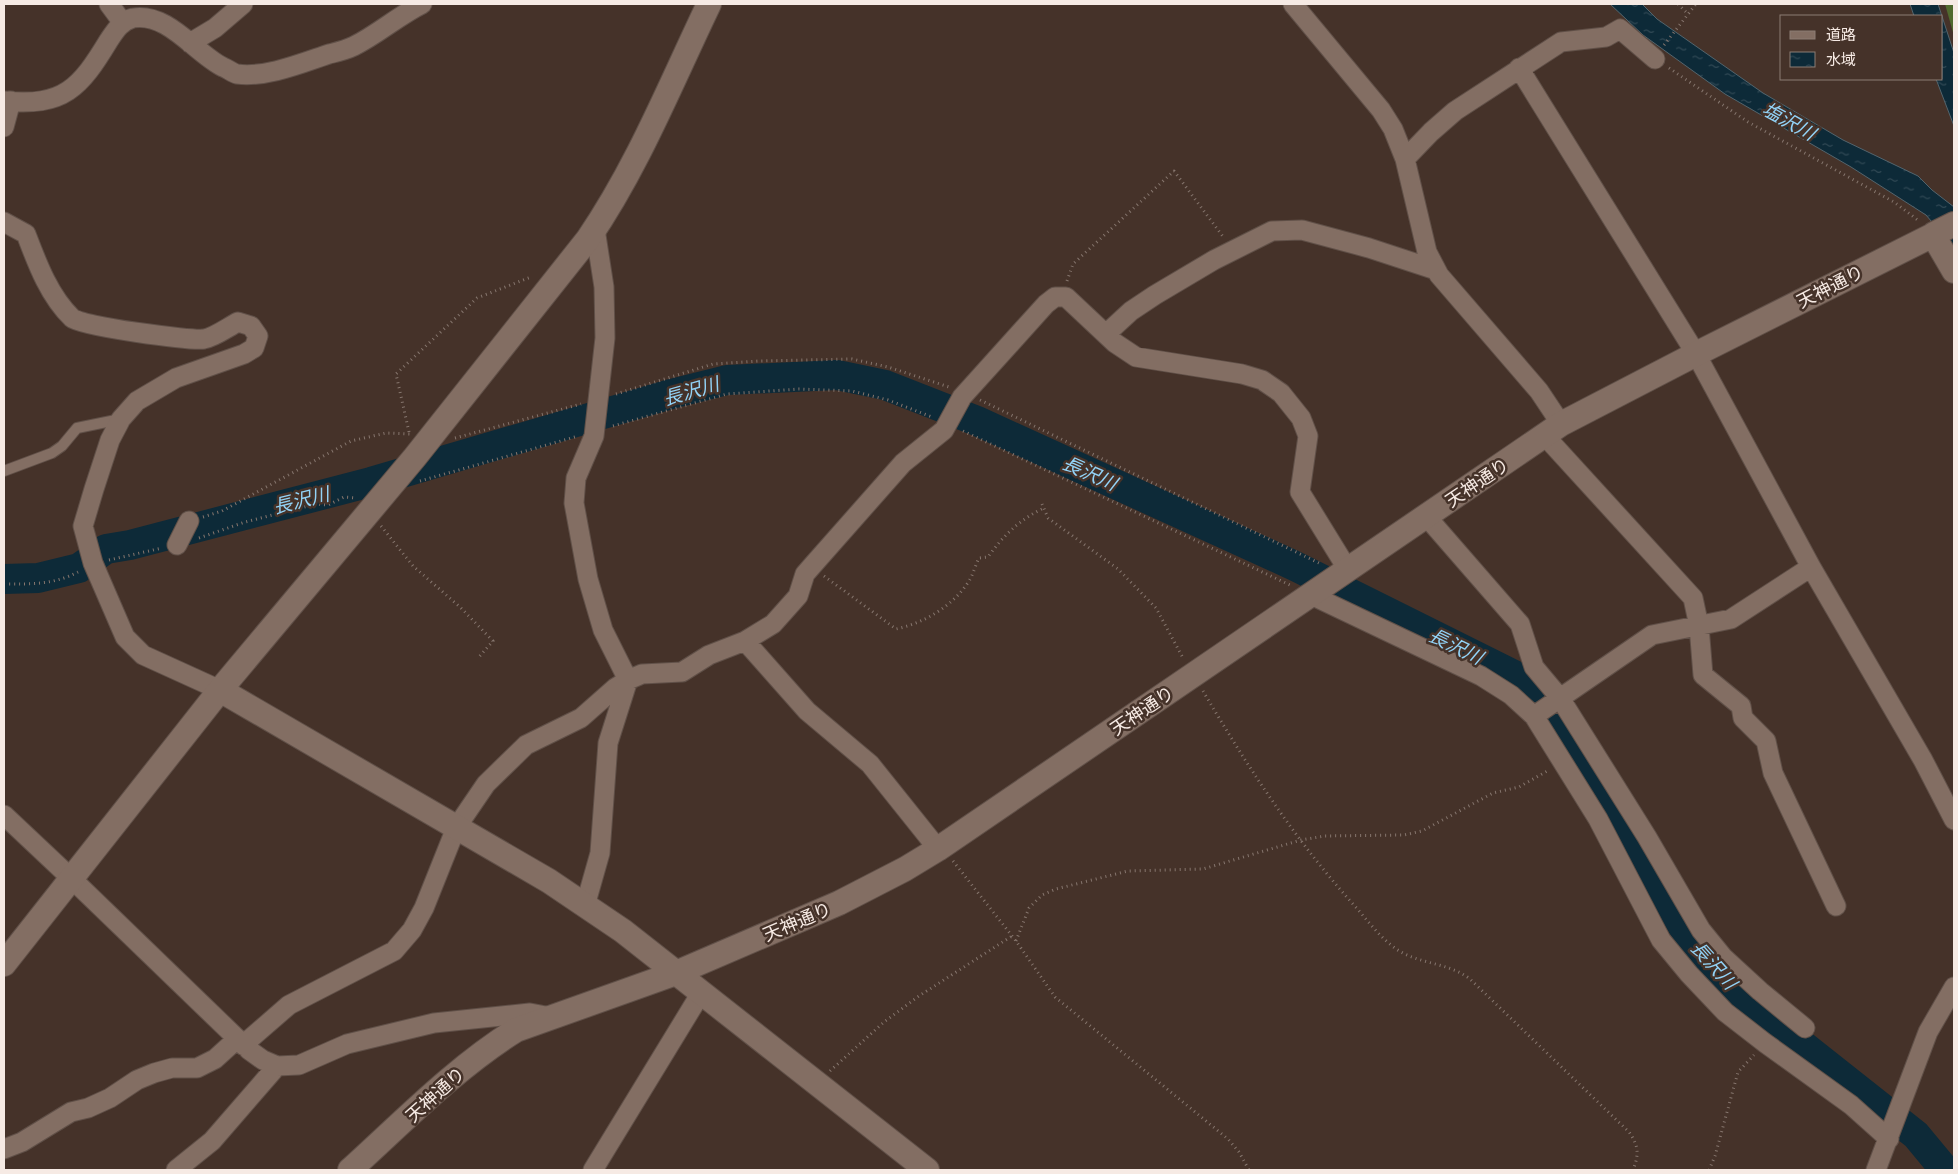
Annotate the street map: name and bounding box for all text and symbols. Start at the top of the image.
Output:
legend [1780,15,1943,80]
text: 道路 [1826,26,1856,43]
text: 水域 [1826,51,1856,68]
water label: 塩沢川 [1759,98,1821,145]
street label: 天神通り [1793,261,1867,311]
water label: 長沢川 [661,372,723,409]
water label: 長沢川 [1059,451,1122,495]
street label: 天神通り [1442,454,1512,510]
water label: 長沢川 [271,482,333,518]
water label: 長沢川 [1426,624,1488,669]
street label: 天神通り [1107,682,1177,738]
street label: 天神通り [760,898,834,944]
water label: 長沢川 [1687,936,1743,995]
street label: 天神通り [402,1062,468,1126]

